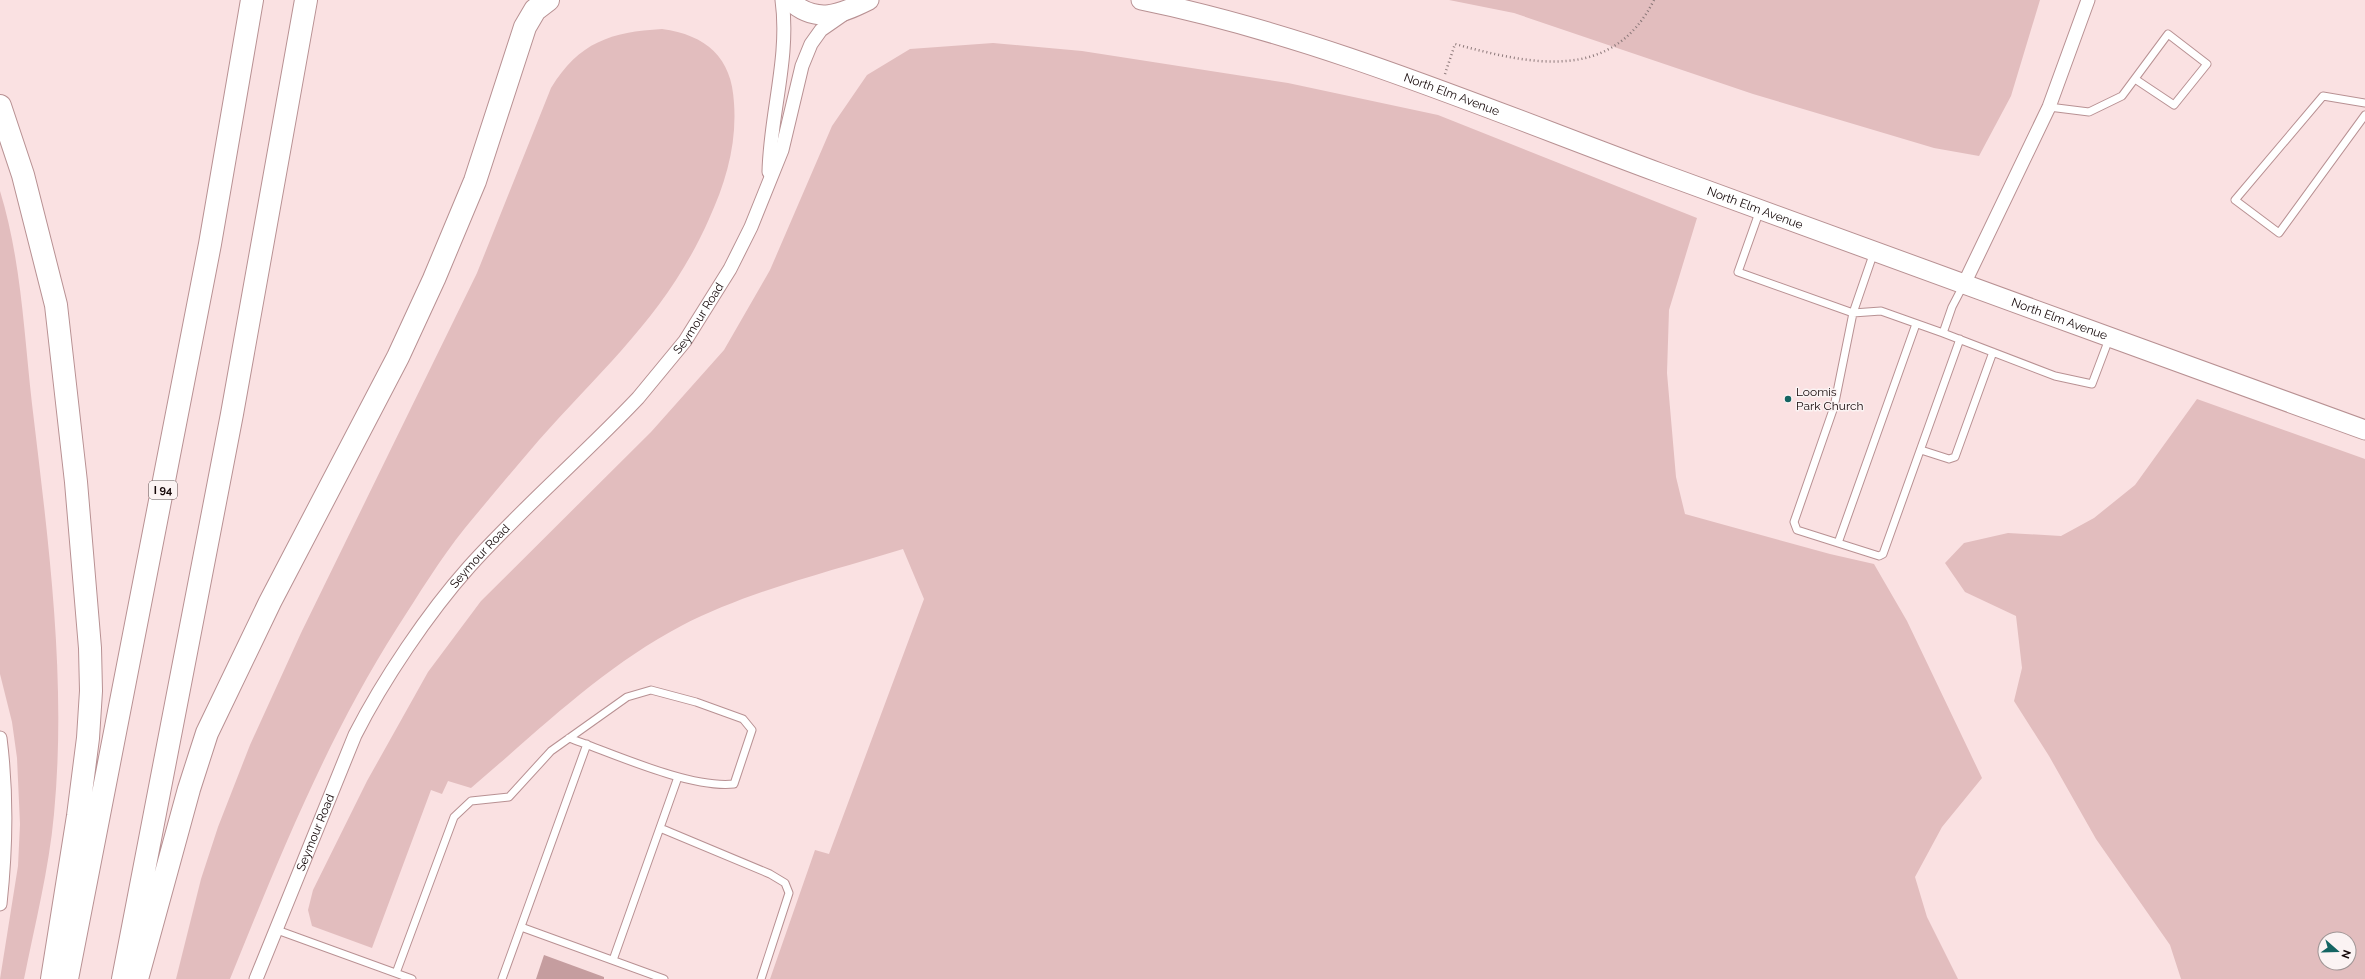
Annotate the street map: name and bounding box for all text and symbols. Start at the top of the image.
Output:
street label: North Elm Avenue [1402,70,1502,119]
street label: North Elm Avenue [1705,184,1805,232]
street label: Seymour Road [670,280,727,357]
street label: North Elm Avenue [2010,295,2109,343]
place label: Loomis Park Church [1796,385,1864,413]
marker: Loomis Park Church [1783,394,1793,404]
road number: I 94 [149,481,177,499]
street label: Seymour Road [447,521,513,591]
street label: Seymour Road [294,792,337,873]
north arrow [2317,931,2357,971]
text: N [2338,948,2353,960]

